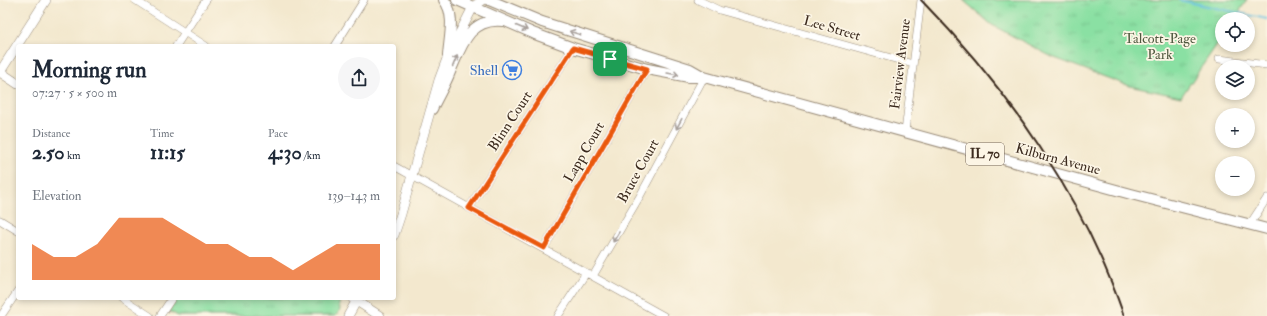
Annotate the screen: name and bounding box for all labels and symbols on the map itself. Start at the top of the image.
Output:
street label: Lee Street [802,12,863,44]
street label: Fairview Avenue [886,18,914,110]
one-way arrow [515,25,527,32]
one-way arrow [568,29,581,36]
park label: Talcott-Page Park [1124,30,1196,63]
pin [593,42,627,76]
one-way arrow [451,55,459,67]
supermarket icon: Shell [501,59,523,81]
place label: Shell [470,62,498,79]
one-way arrow [666,70,679,78]
street label: Blinn Court [484,88,536,154]
street label: Lapp Court [560,118,609,186]
one-way arrow [675,118,682,130]
street label: Bruce Court [614,136,663,206]
street label: Kilburn Avenue [1014,140,1102,179]
road number: IL 70 [966,143,1004,165]
one-way arrow [611,231,619,243]

